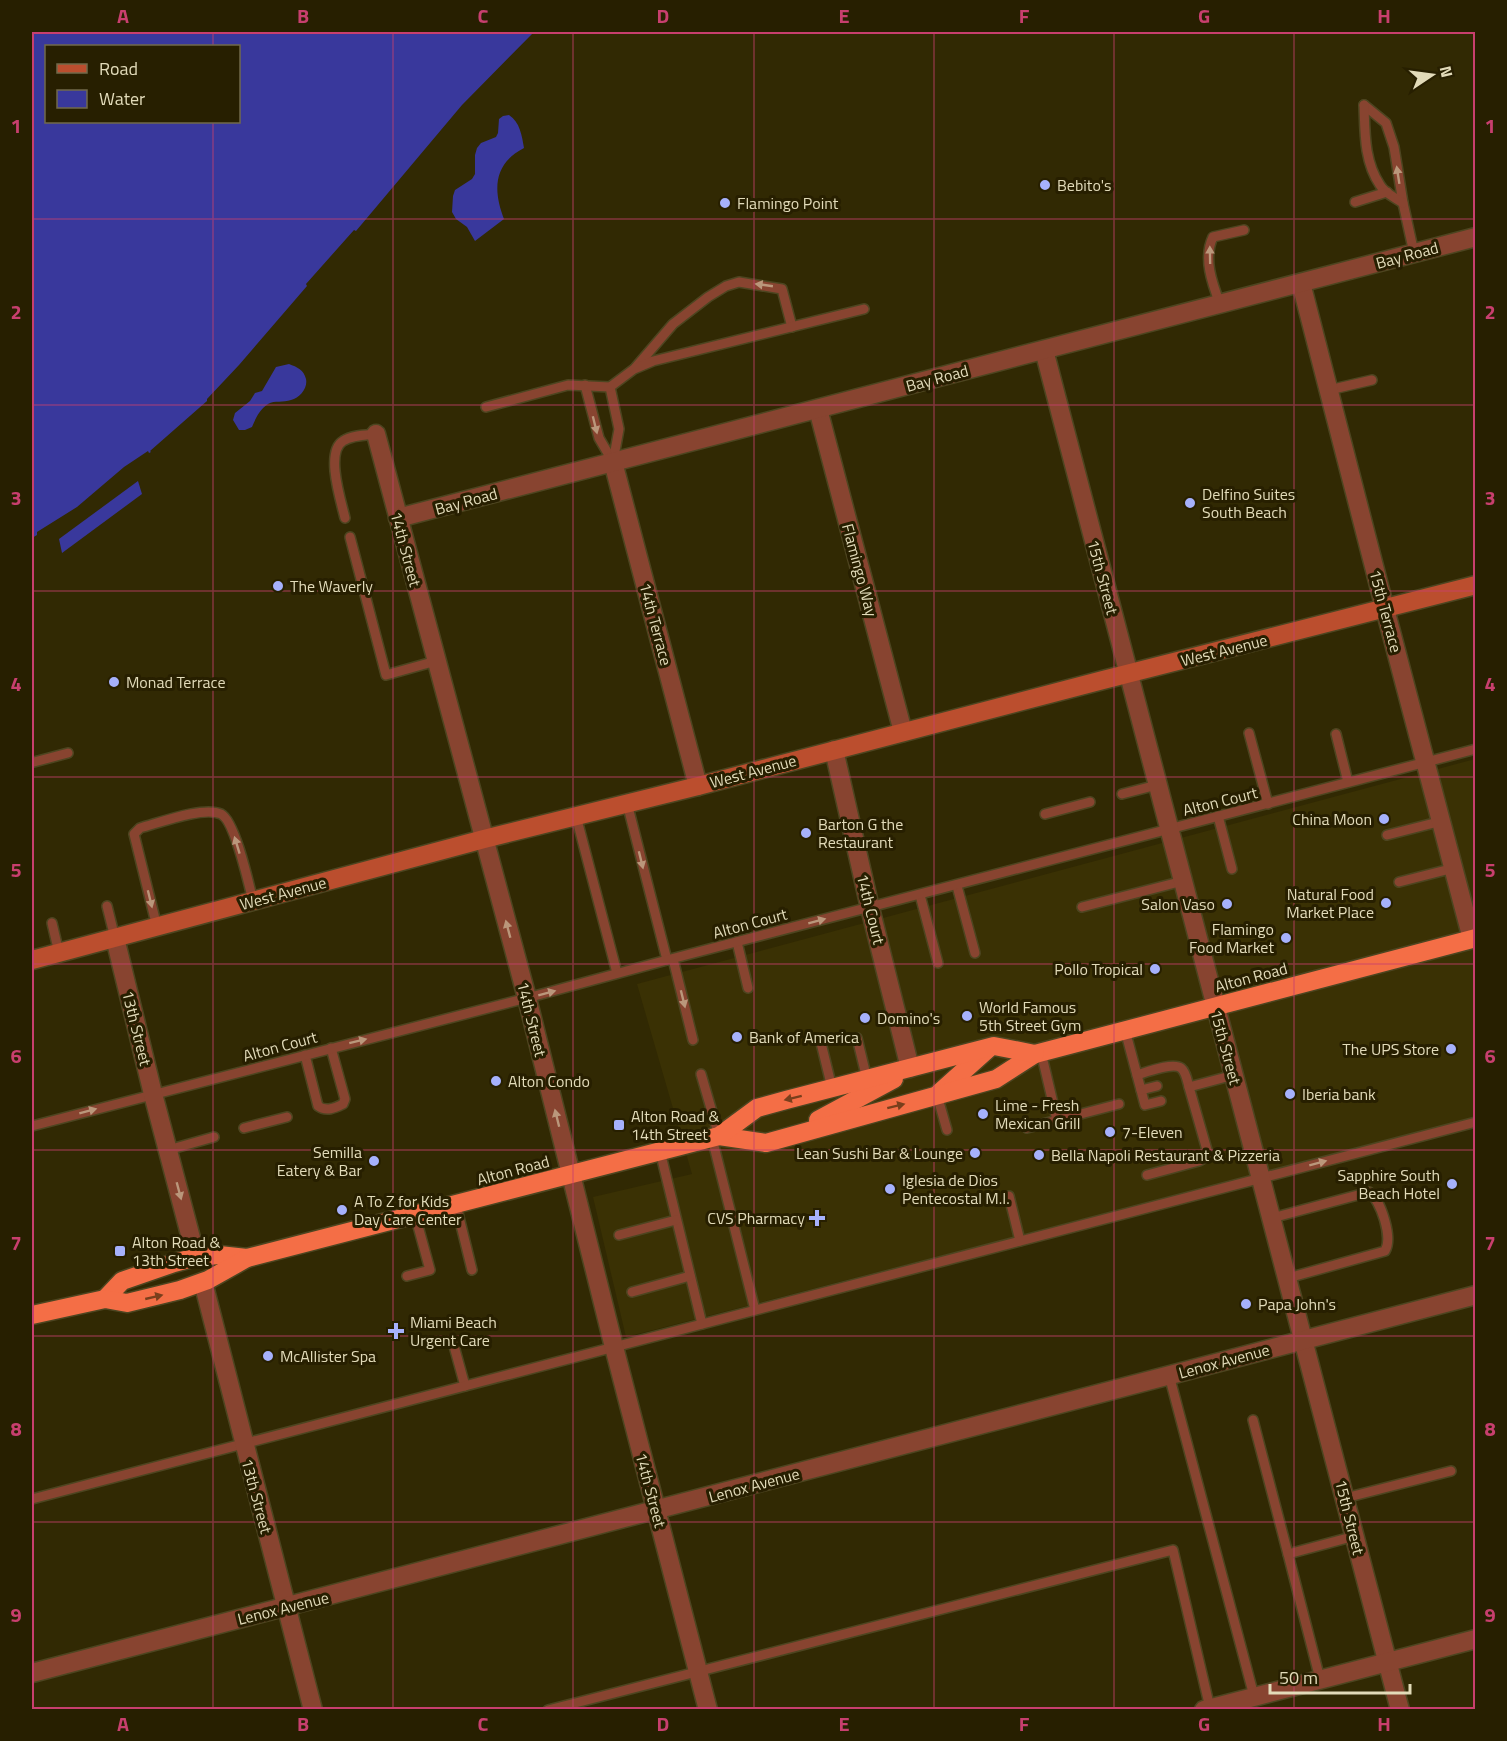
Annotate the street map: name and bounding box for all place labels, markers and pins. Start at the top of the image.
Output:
place label: Bebito's [1057,173,1111,197]
marker: Bebito's [1038,178,1052,192]
place label: Flamingo Point [737,191,839,215]
marker: Flamingo Point [718,196,732,210]
place label: Delfino Suites South Beach [1202,482,1295,524]
marker: Delfino Suites South Beach [1183,496,1197,510]
place label: The Waverly [290,574,373,598]
marker: The Waverly [271,579,285,593]
place label: Monad Terrace [126,670,226,694]
marker: Monad Terrace [107,675,121,689]
place label: China Moon [1292,807,1372,831]
place label: Barton G the Restaurant [818,812,903,854]
marker: China Moon [1377,812,1391,826]
marker: Barton G the Restaurant [799,826,813,840]
place label: Natural Food Market Place [1286,882,1374,924]
place label: Salon Vaso [1141,892,1215,916]
marker: Natural Food Market Place [1379,896,1393,910]
marker: Salon Vaso [1220,897,1234,911]
place label: Flamingo Food Market [1189,917,1274,959]
marker: Flamingo Food Market [1279,931,1293,945]
place label: Pollo Tropical [1054,957,1143,981]
marker: Pollo Tropical [1148,962,1162,976]
place label: World Famous 5th Street Gym [979,995,1081,1037]
place label: Domino's [877,1006,940,1030]
marker: World Famous 5th Street Gym [960,1009,974,1023]
marker: Domino's [858,1011,872,1025]
place label: Bank of America [749,1025,859,1049]
marker: Bank of America [730,1030,744,1044]
place label: The UPS Store [1342,1037,1439,1061]
marker: The UPS Store [1444,1042,1458,1056]
place label: Alton Condo [508,1069,590,1093]
marker: Alton Condo [489,1074,503,1088]
place label: Iberia bank [1302,1082,1376,1106]
marker: Iberia bank [1283,1087,1297,1101]
place label: Lime - Fresh Mexican Grill [995,1093,1081,1135]
place label: Alton Road & 14th Street [631,1104,720,1146]
marker: Lime - Fresh Mexican Grill [976,1107,990,1121]
marker: Alton Road & 14th Street [612,1118,626,1132]
place label: 7-Eleven [1122,1120,1183,1144]
marker: 7-Eleven [1103,1125,1117,1139]
place label: Semilla Eatery & Bar [277,1140,362,1182]
place label: Lean Sushi Bar & Lounge [796,1141,963,1165]
place label: Bella Napoli Restaurant & Pizzeria [1051,1143,1280,1167]
marker: Lean Sushi Bar & Lounge [968,1146,982,1160]
marker: Bella Napoli Restaurant & Pizzeria [1032,1148,1046,1162]
marker: Semilla Eatery & Bar [367,1154,381,1168]
place label: Sapphire South Beach Hotel [1338,1163,1440,1205]
place label: Iglesia de Dios Pentecostal M.I. [902,1168,1010,1210]
marker: Sapphire South Beach Hotel [1445,1177,1459,1191]
marker: Iglesia de Dios Pentecostal M.I. [883,1182,897,1196]
place label: A To Z for Kids Day Care Center [354,1189,462,1231]
marker: A To Z for Kids Day Care Center [335,1203,349,1217]
place label: CVS Pharmacy [707,1206,805,1230]
marker: CVS Pharmacy [810,1211,824,1225]
place label: Alton Road & 13th Street [132,1230,221,1272]
marker: Alton Road & 13th Street [113,1244,127,1258]
place label: Papa John's [1258,1292,1336,1316]
marker: Papa John's [1239,1297,1253,1311]
place label: Miami Beach Urgent Care [410,1310,497,1352]
marker: Miami Beach Urgent Care [387,1322,405,1340]
place label: McAllister Spa [280,1344,376,1368]
marker: McAllister Spa [261,1349,275,1363]

